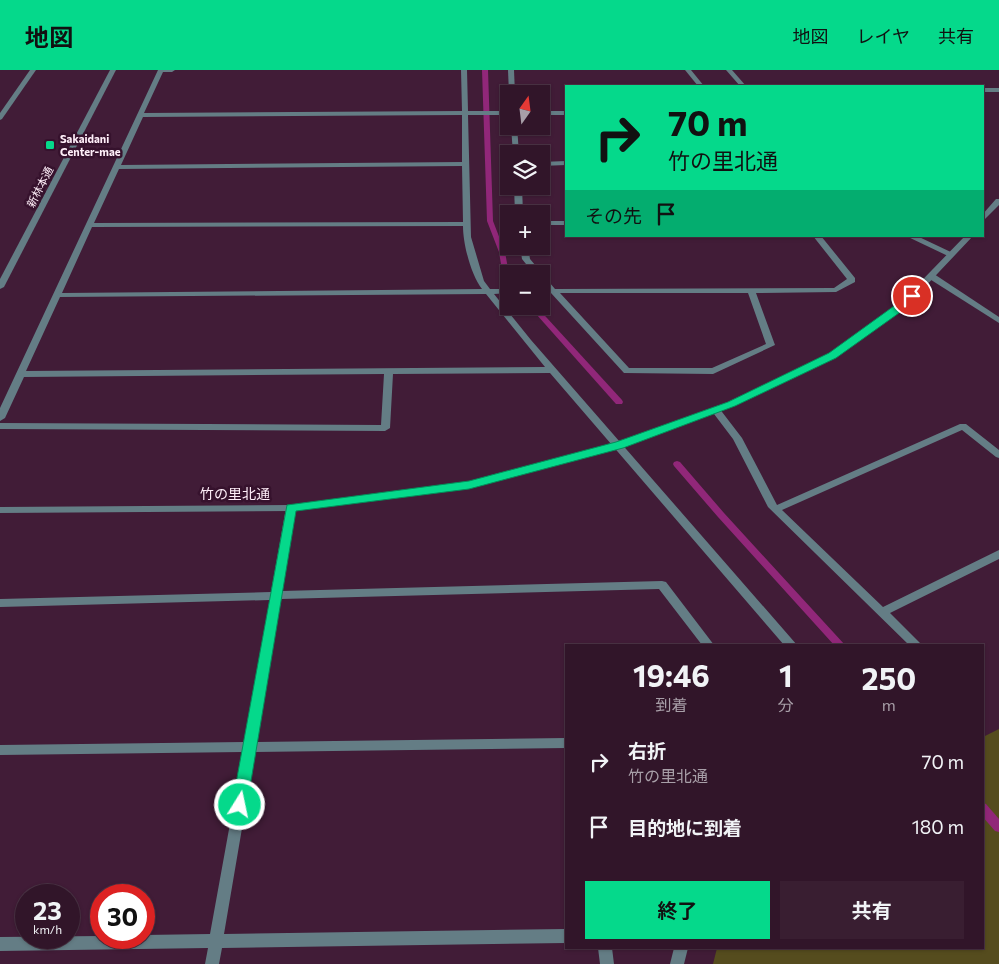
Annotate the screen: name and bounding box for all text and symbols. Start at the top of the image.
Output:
text: 地図 [25,22,73,51]
text: 地図 [793,25,829,47]
text: レイヤ [857,25,910,47]
text: 共有 [938,25,974,47]
north arrow [500,85,550,135]
map controls [500,85,550,315]
text: 70 m [668,100,748,143]
icon: right [585,105,650,170]
place label: Sakaidani Center-mae [60,132,121,158]
marker: Sakaidani Center-mae [44,139,56,151]
button: layers [500,145,550,195]
text: 竹の里北通 [668,147,778,174]
street label: 新林本通 [24,164,55,209]
icon: arrive [652,200,680,228]
text: その先 [585,204,642,227]
button: + [500,205,550,255]
button: − [500,265,550,315]
pin [891,275,933,317]
icon: arrive [898,282,926,310]
street label: 竹の里北通 [200,485,270,502]
text: 19:46 [633,656,710,693]
text: 1 [779,656,792,693]
text: 250 [862,659,916,696]
text: 到着 [655,695,687,714]
text: 分 [778,695,794,714]
text: m [882,695,896,714]
text: 右折 [628,739,666,762]
icon: right [585,748,613,776]
text: 70 m [921,750,964,773]
text: 竹の里北通 [628,766,708,785]
position arrow [213,778,265,830]
icon: arrive [585,813,613,841]
text: 180 m [912,815,964,838]
text: 目的地に到着 [628,816,742,839]
button: 終了 [585,881,770,939]
button: 共有 [780,881,964,939]
speed limit sign: 30 [90,884,155,949]
text: 23 [33,895,62,925]
text: km/h [33,922,62,936]

